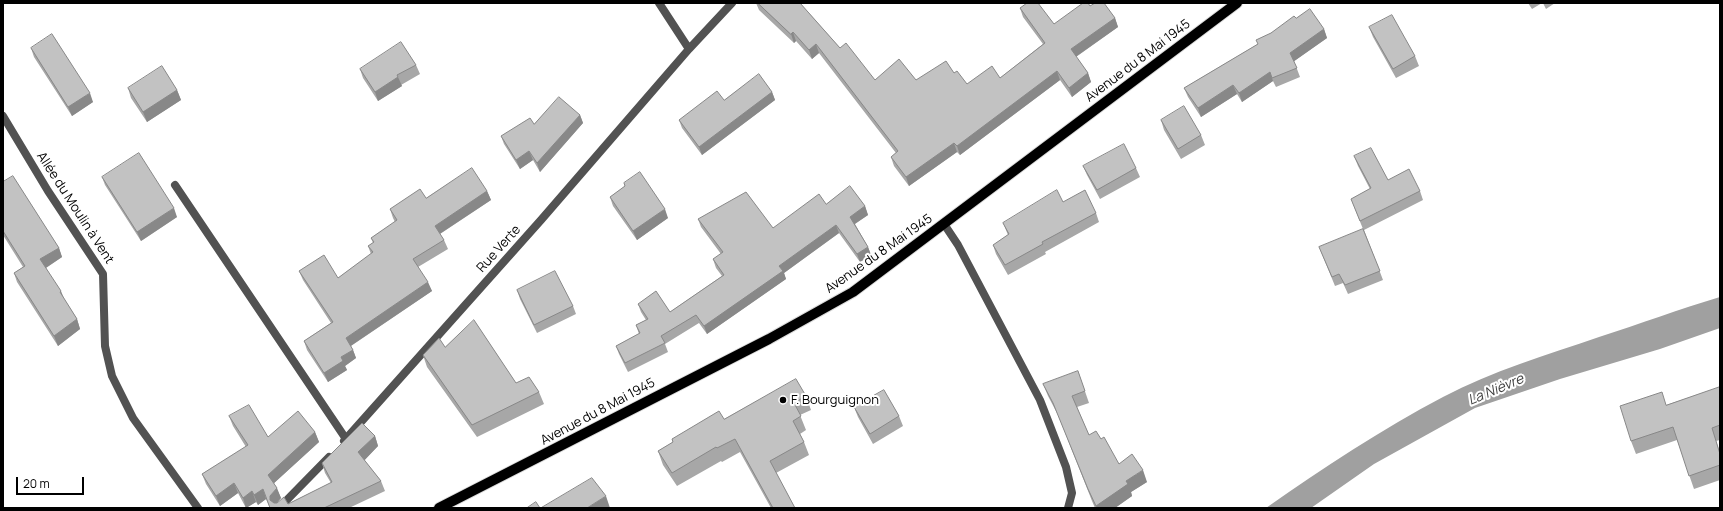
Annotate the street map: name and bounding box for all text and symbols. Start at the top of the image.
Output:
street label: Avenue du 8 Mai 1945 [1082,16,1194,106]
street label: Allée du Moulin à Vent [33,149,117,267]
street label: Avenue du 8 Mai 1945 [822,211,936,297]
street label: Rue Verte [474,222,524,276]
water label: La Nièvre [1466,371,1526,409]
street label: Avenue du 8 Mai 1945 [538,375,658,449]
place label: F. Bourguignon [791,392,879,408]
marker: F. Bourguignon [778,395,788,405]
scale bar [18,469,86,495]
text: 20 m [23,475,50,492]

